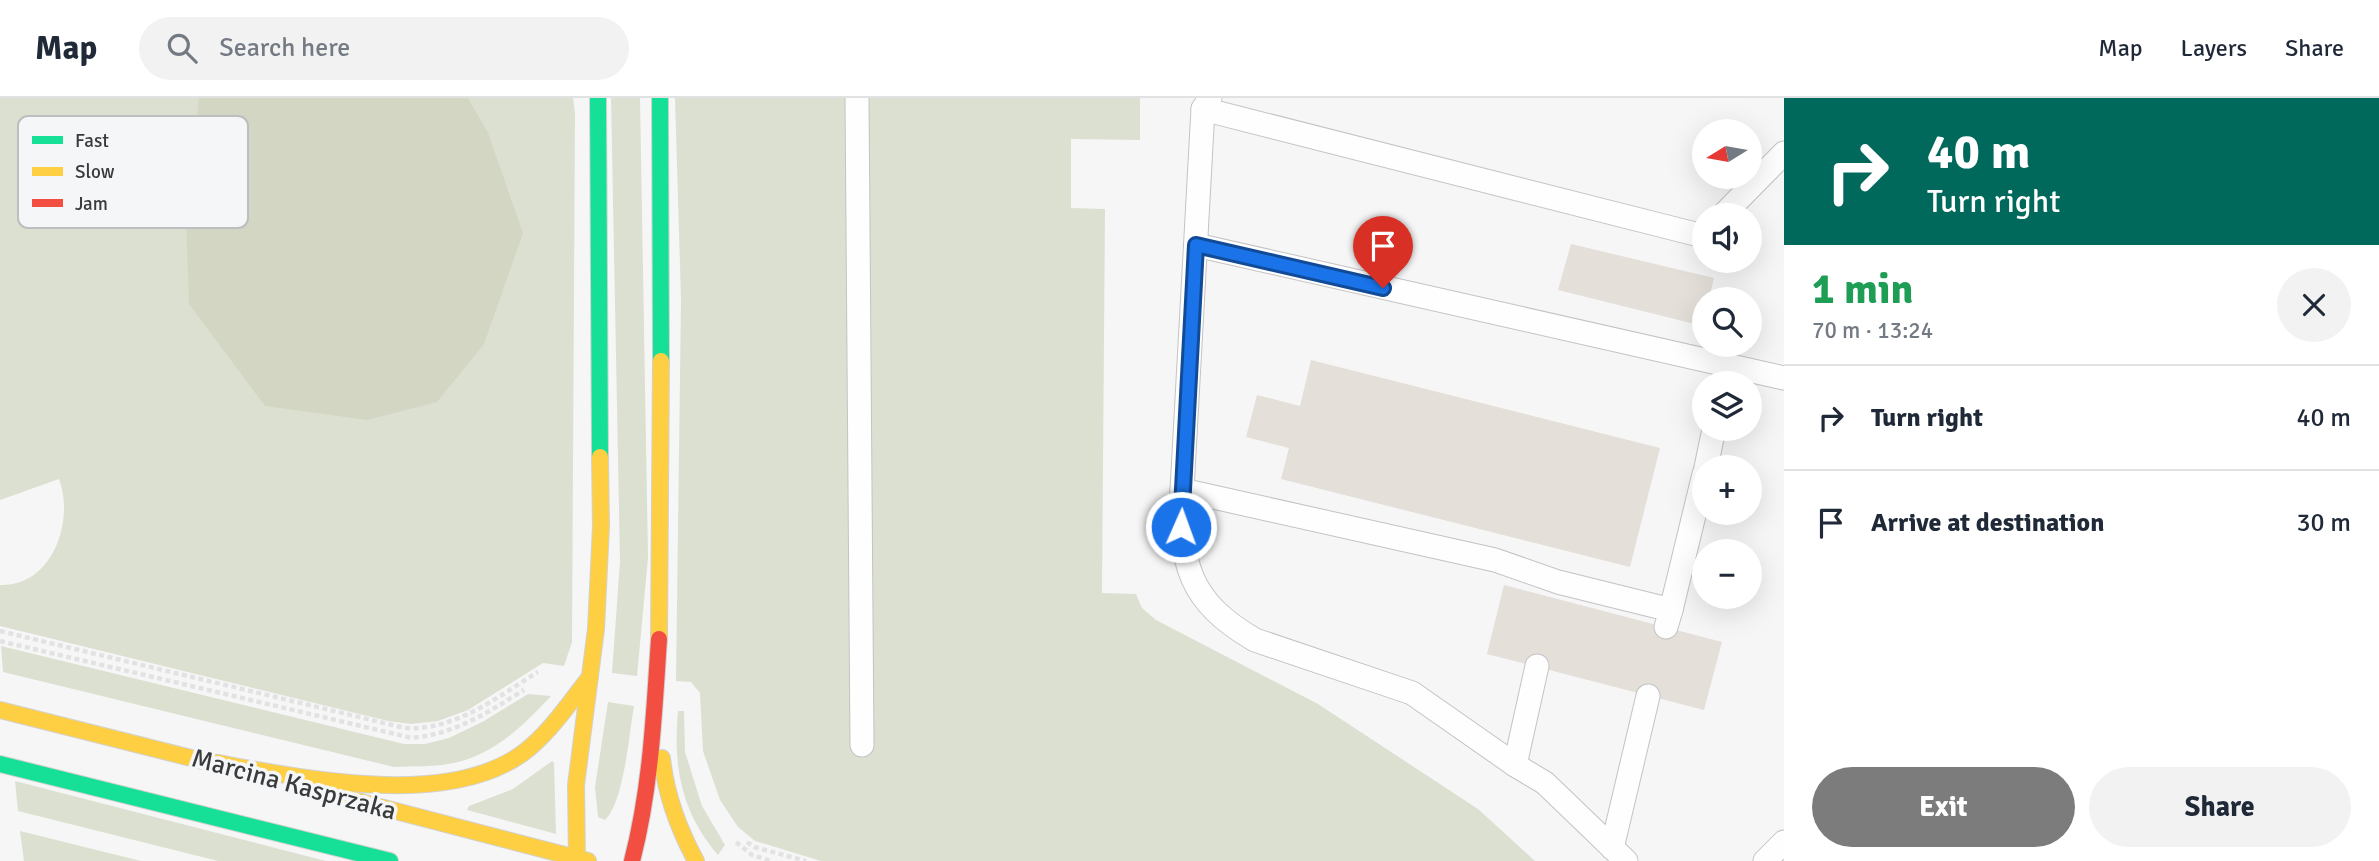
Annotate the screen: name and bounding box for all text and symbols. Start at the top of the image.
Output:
search box [139,17,629,80]
text: Map [35,28,97,69]
icon: search [163,29,201,67]
text: Search here [219,32,350,64]
text: Map [2098,33,2143,63]
text: Layers [2181,33,2247,63]
text: Share [2285,33,2344,63]
legend [18,116,248,228]
north arrow [1692,119,1762,189]
map controls [1692,119,1762,609]
text: 40 m [1927,122,2030,182]
icon: right [1812,126,1903,217]
text: Fast [75,129,109,153]
text: Slow [75,160,115,184]
text: Turn right [1927,182,2060,221]
text: Jam [75,192,108,216]
button: sound [1692,203,1762,273]
pin [1353,216,1413,288]
icon: arrive [1364,227,1402,265]
text: 1 min [1812,264,1913,315]
button: close [2277,268,2351,342]
button: search [1692,287,1762,357]
text: 70 m · 13:24 [1812,316,1933,345]
button: layers [1692,371,1762,441]
icon: right [1812,399,1850,437]
text: Turn right [1871,402,1983,434]
text: 40 m [2296,402,2351,434]
button: + [1692,455,1762,525]
position arrow [1144,490,1218,564]
icon: arrive [1812,504,1850,542]
text: Arrive at destination [1871,507,2104,539]
text: 30 m [2296,507,2351,539]
button: − [1692,539,1762,609]
street label: Marcina Kasprzaka [188,742,400,828]
button: Exit [1812,767,2075,847]
button: Share [2089,767,2351,847]

